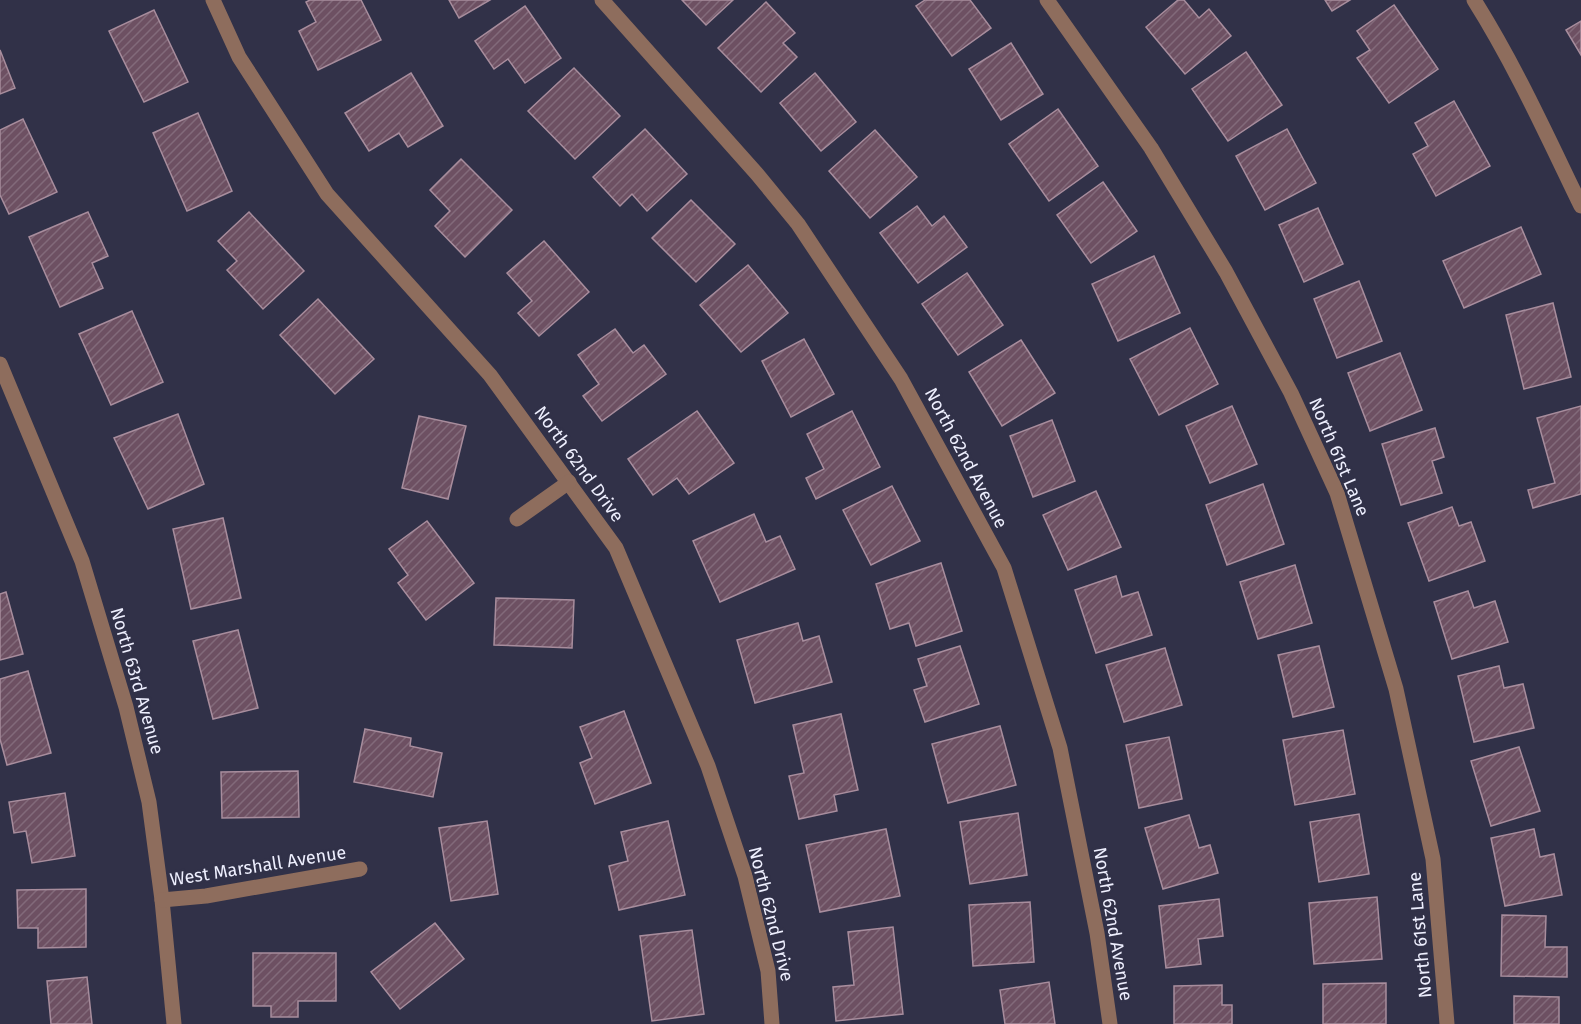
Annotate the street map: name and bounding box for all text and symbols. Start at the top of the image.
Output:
street label: North 62nd Avenue [920,384,1012,532]
street label: North 61st Lane [1304,394,1374,520]
street label: North 62nd Drive [529,402,629,526]
street label: North 63rd Avenue [106,605,168,757]
street label: West Marshall Avenue [168,841,348,891]
street label: North 62nd Drive [744,844,798,984]
street label: North 62nd Avenue [1089,845,1137,1003]
street label: North 61st Lane [1404,871,1436,999]

